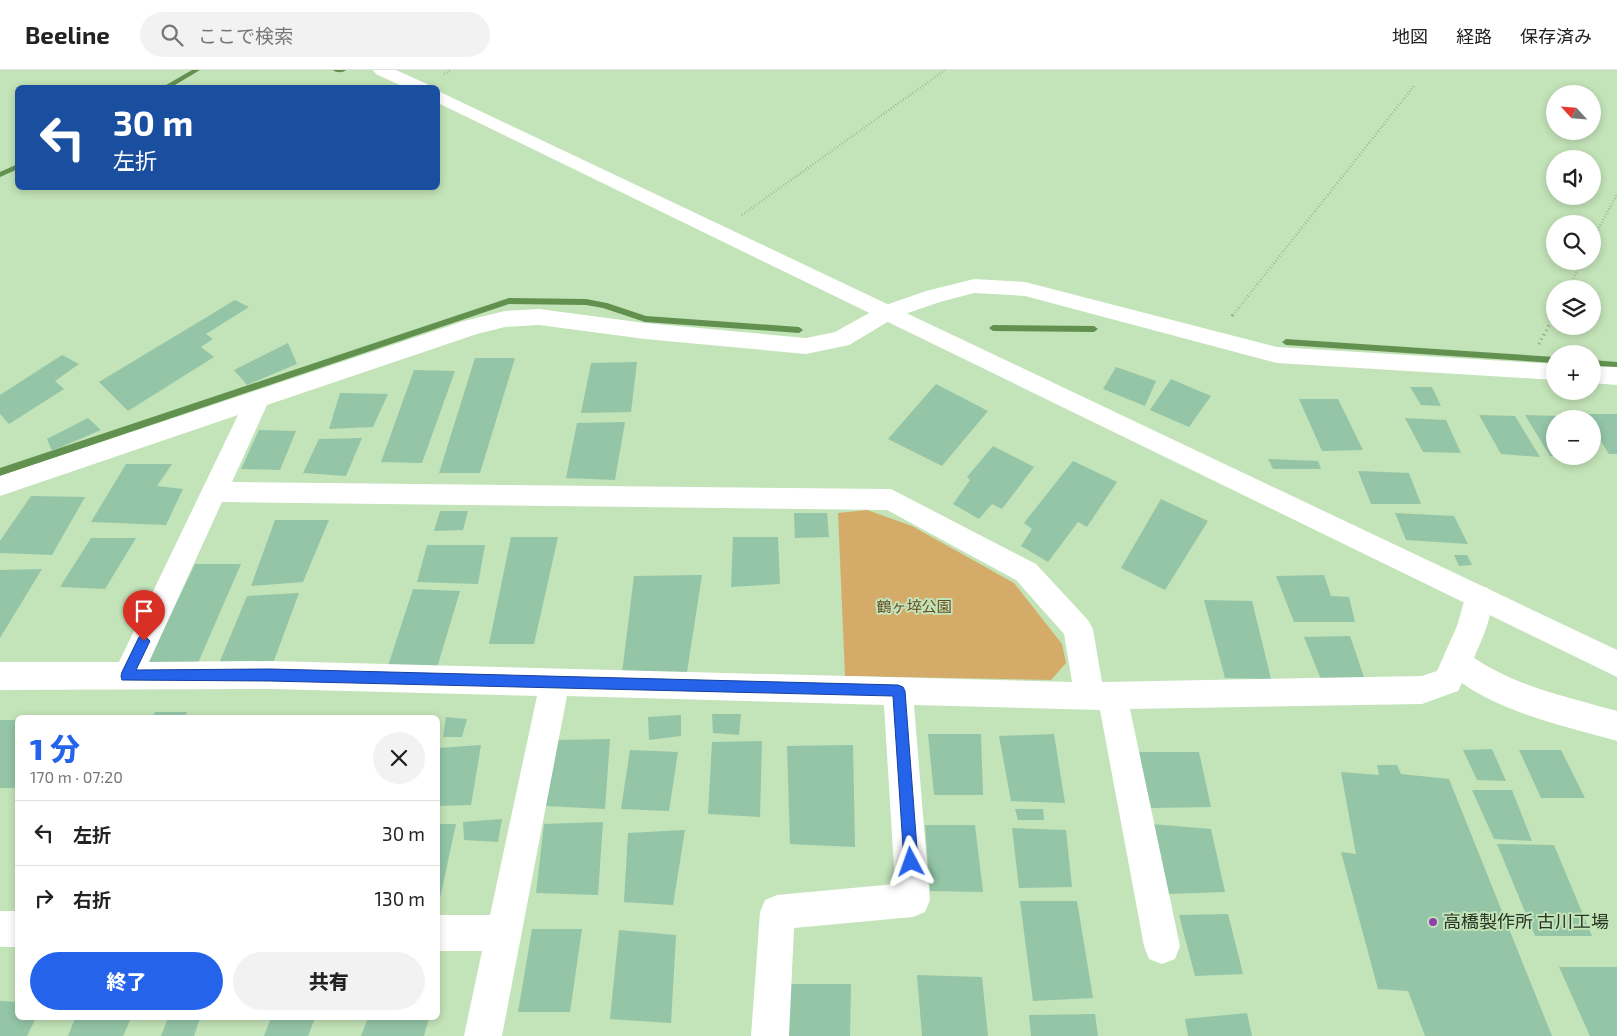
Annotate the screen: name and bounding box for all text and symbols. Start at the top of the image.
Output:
search box [140,12,490,57]
text: Beeline [25,20,110,49]
icon: search [158,21,186,49]
text: ここで検索 [198,24,293,47]
text: 地図 [1392,25,1428,47]
text: 経路 [1456,25,1492,47]
text: 保存済み [1520,25,1592,47]
north arrow [1546,85,1601,140]
map controls [1546,85,1601,465]
text: 30 m [113,101,193,143]
icon: left [30,105,95,170]
text: 左折 [113,147,157,173]
button: sound [1546,150,1601,205]
button: search [1546,215,1601,270]
button: layers [1546,280,1601,335]
button: + [1546,345,1601,400]
button: − [1546,410,1601,465]
pin [123,590,165,641]
icon: arrive [130,597,158,625]
park label: 鶴ヶ埣公園 [876,597,952,615]
text: 1 分 [30,730,80,766]
button: close [373,732,425,784]
text: 170 m · 07:20 [30,767,123,786]
icon: left [30,819,58,847]
text: 30 m [382,822,425,845]
text: 左折 [73,823,111,846]
position arrow [884,835,936,887]
icon: right [30,884,58,912]
text: 130 m [375,887,425,910]
text: 右折 [73,888,111,911]
place label: 高橋製作所 古川工場 [1443,910,1609,932]
marker: 高橋製作所 古川工場 [1427,916,1439,928]
button: 終了 [30,952,223,1010]
button: 共有 [233,952,425,1010]

